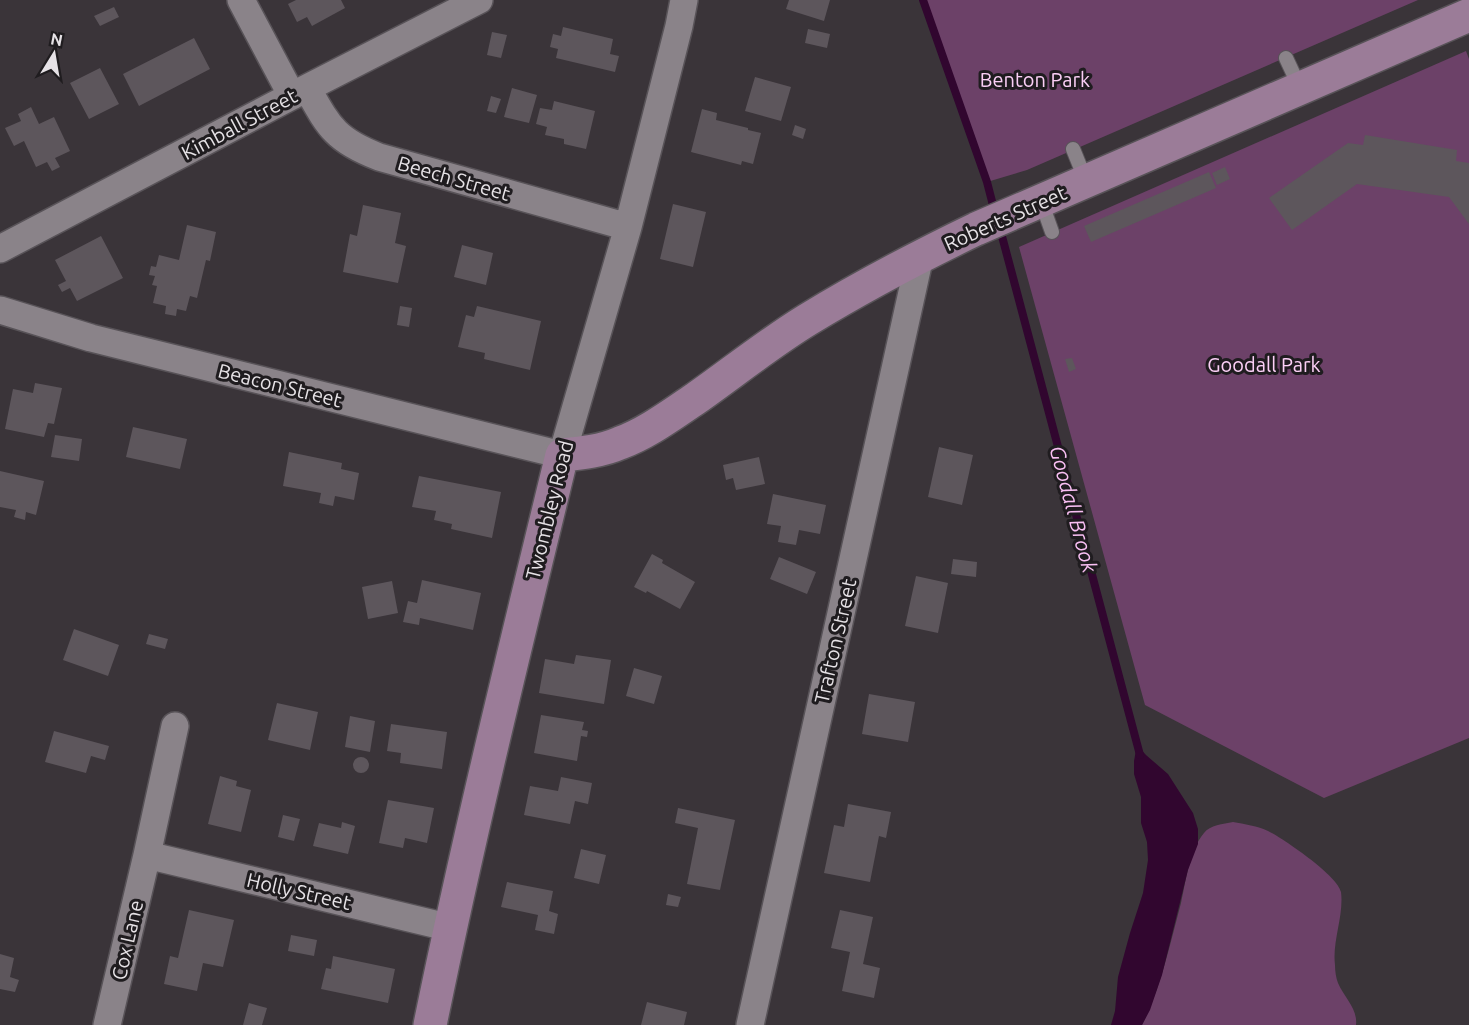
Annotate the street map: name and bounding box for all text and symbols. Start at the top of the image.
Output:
north arrow [24,24,84,84]
text: N [49,29,64,49]
park label: Benton Park [980,68,1090,91]
street label: Kimball Street [177,84,301,164]
street label: Beech Street [395,151,513,205]
street label: Roberts Street [940,181,1070,255]
park label: Goodall Park [1207,353,1321,376]
street label: Beacon Street [216,359,344,412]
street label: Twombley Road [521,438,577,582]
water label: Goodall Brook [1045,443,1103,575]
street label: Trafton Street [809,576,861,706]
street label: Holly Street [245,868,353,914]
street label: Cox Lane [107,898,147,982]

